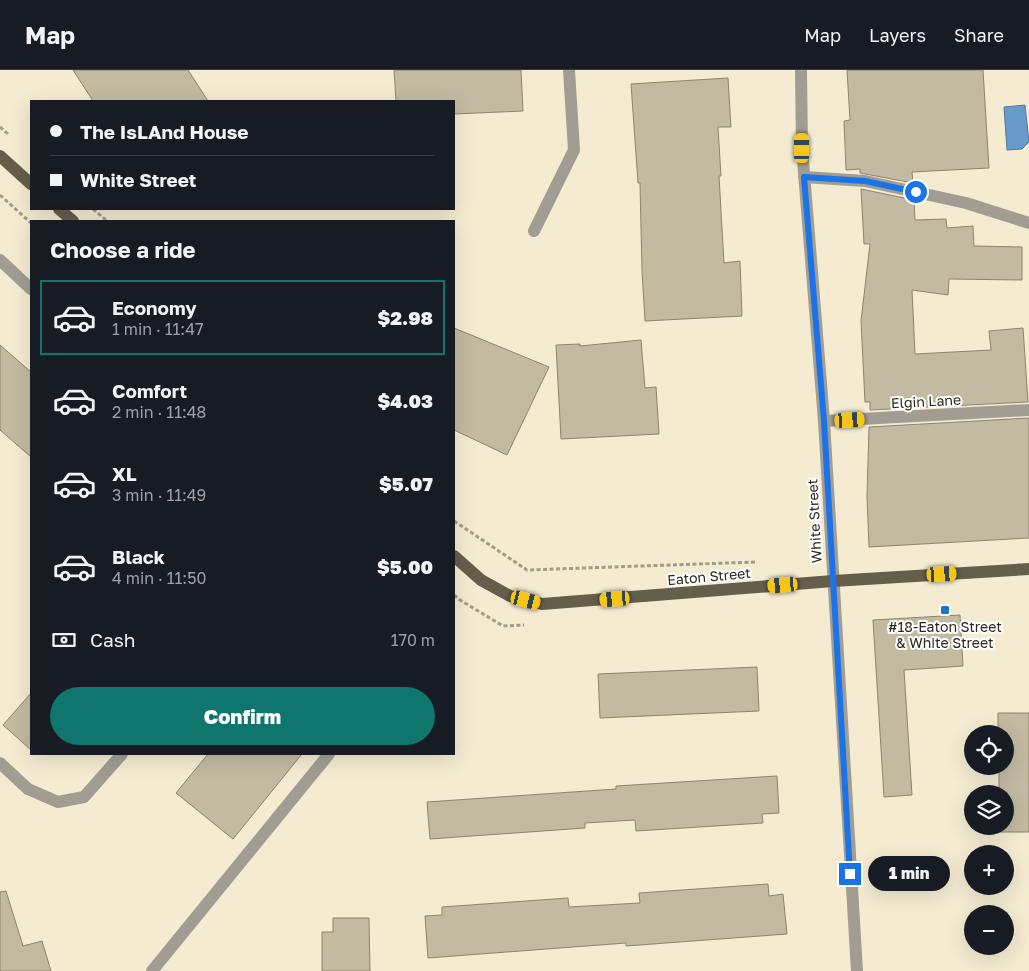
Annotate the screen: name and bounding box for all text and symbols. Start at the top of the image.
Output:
text: Map [25,20,75,49]
text: Map [804,24,841,46]
text: Layers [869,24,926,46]
text: Share [954,24,1004,46]
text: The IsLAnd House [80,120,249,143]
car [794,133,809,163]
text: White Street [80,168,196,191]
route start [905,181,927,203]
text: Choose a ride [50,236,196,263]
icon: car [52,295,97,340]
text: Economy [112,296,197,319]
text: $2.98 [377,306,433,329]
text: 1 min · 11:47 [112,319,203,339]
icon: car [52,378,97,423]
text: Comfort [112,379,187,402]
text: $4.03 [377,389,433,412]
street label: Elgin Lane [891,391,961,411]
text: 2 min · 11:48 [112,402,206,422]
car [834,412,865,428]
icon: car [52,461,97,506]
text: XL [112,462,137,485]
text: $5.07 [379,472,433,495]
street label: White Street [803,478,825,564]
text: 3 min · 11:49 [112,485,206,505]
icon: car [52,544,97,589]
text: Black [112,545,165,568]
text: $5.00 [377,555,433,578]
street label: Eaton Street [667,564,751,588]
car [926,566,957,582]
text: 4 min · 11:50 [112,568,206,588]
car [767,576,798,594]
car [509,589,542,611]
car [599,590,630,608]
marker: #18-Eaton Street & White Street [939,604,951,616]
place label: #18-Eaton Street & White Street [888,618,1002,651]
icon: cash [50,626,78,654]
text: Cash [90,628,135,651]
text: 170 m [391,630,435,650]
button: Confirm [50,687,435,745]
map controls [964,725,1014,955]
button: locate [964,725,1014,775]
button: layers [964,785,1014,835]
button: + [964,845,1014,895]
callout: 1 min [868,856,950,892]
route end [839,863,861,885]
text: 1 min [889,863,929,883]
button: − [964,905,1014,955]

